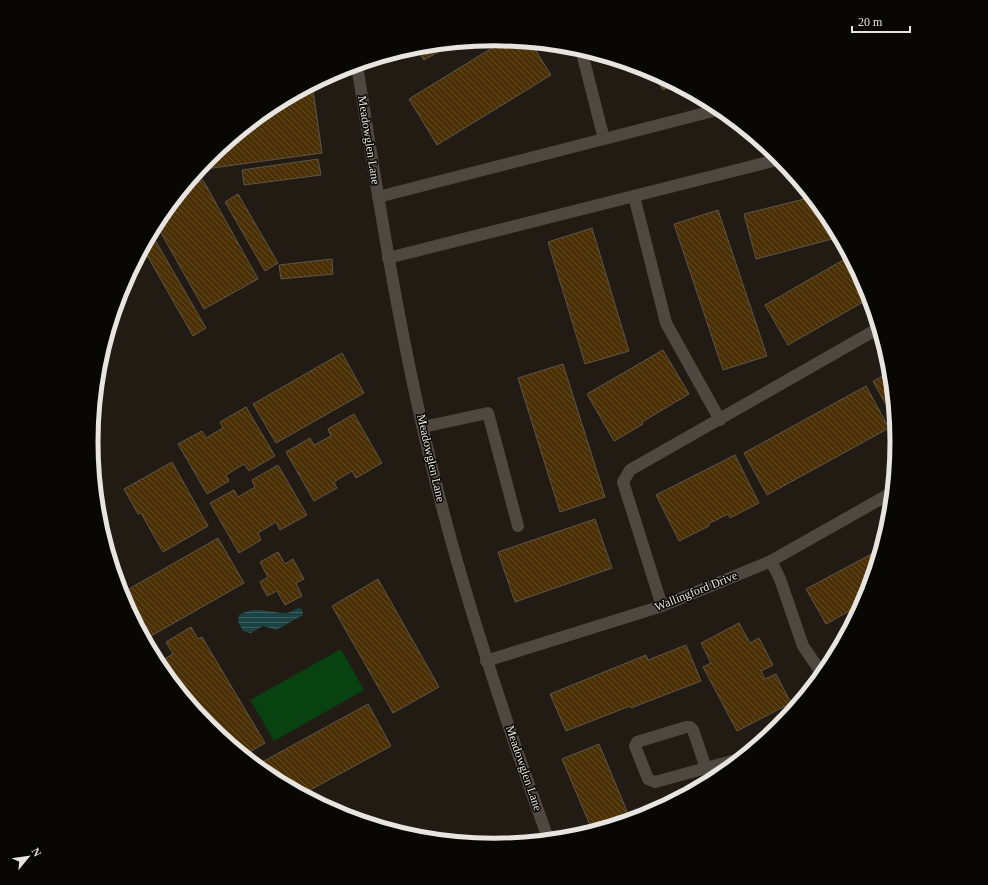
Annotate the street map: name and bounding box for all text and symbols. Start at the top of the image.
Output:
scale bar [852,8,910,34]
text: 20 m [858,15,883,29]
street label: Meadowglen Lane [355,95,383,185]
street label: Meadowglen Lane [414,413,448,503]
street label: Wallingford Drive [653,568,739,614]
street label: Meadowglen Lane [503,723,545,813]
north arrow [8,837,48,877]
text: N [30,846,44,859]

